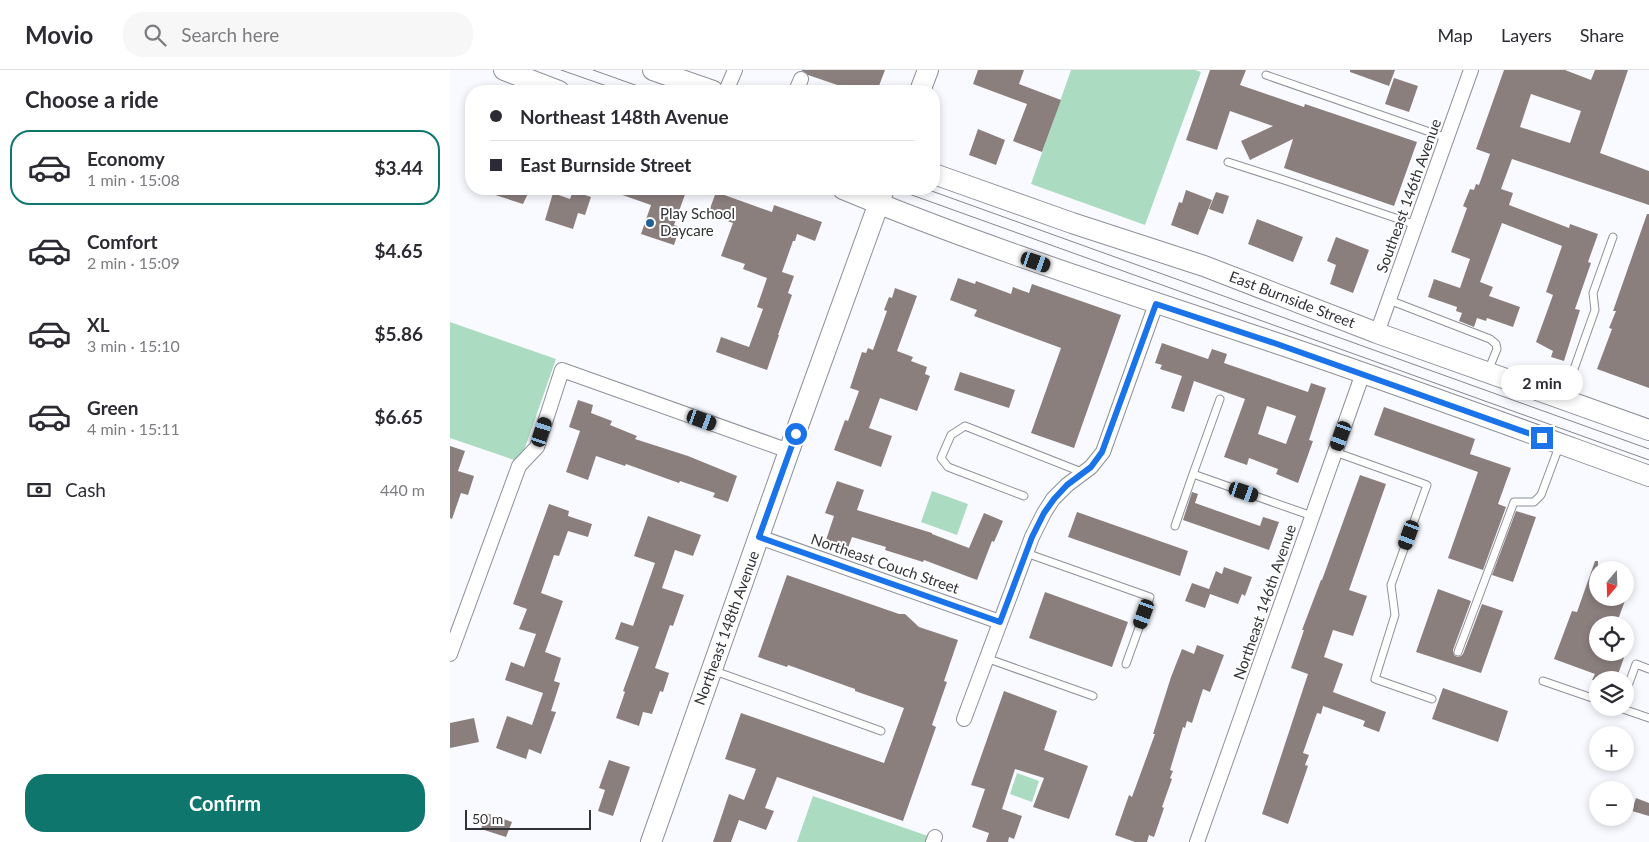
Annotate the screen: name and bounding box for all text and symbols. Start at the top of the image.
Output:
search box [123,12,473,57]
text: Movio [25,20,93,49]
icon: search [141,21,169,49]
text: Search here [181,23,279,46]
text: Map [1437,24,1473,46]
text: Layers [1501,24,1552,46]
text: Share [1580,24,1624,46]
text: Choose a ride [25,86,159,113]
text: Northeast 148th Avenue [520,105,729,128]
street label: Southeast 146th Avenue [1372,116,1444,275]
icon: car [27,145,72,190]
text: Economy [87,147,165,170]
text: East Burnside Street [520,153,691,176]
text: $3.44 [374,156,423,179]
text: 1 min · 15:08 [87,170,180,189]
place label: Play School Daycare [660,204,735,239]
marker: Play School Daycare [644,217,656,229]
icon: car [27,228,72,273]
text: Comfort [87,230,158,253]
text: $4.65 [374,239,423,262]
car [1019,250,1052,274]
text: 2 min · 15:09 [87,253,180,272]
street label: East Burnside Street [1227,267,1358,332]
icon: car [27,311,72,356]
text: XL [87,313,110,336]
text: $5.86 [374,322,423,345]
text: 3 min · 15:10 [87,336,180,355]
callout: 2 min [1501,366,1583,400]
text: 2 min [1522,373,1562,392]
icon: car [27,394,72,439]
text: Green [87,396,138,419]
text: $6.65 [374,405,423,428]
car [685,408,718,432]
car [530,415,553,449]
text: 4 min · 15:11 [87,419,180,438]
car [1328,419,1353,453]
route start [785,423,807,445]
route end [1531,427,1553,449]
icon: cash [25,476,53,504]
text: Cash [65,478,106,501]
text: 440 m [380,480,425,499]
car [1227,480,1260,504]
car [1396,518,1421,552]
street label: Northeast 146th Avenue [1229,522,1299,682]
street label: Northeast Couch Street [809,529,962,597]
street label: Northeast 148th Avenue [690,548,762,707]
north arrow [1589,561,1634,606]
map controls [1589,561,1634,826]
car [1131,597,1156,631]
button: locate [1589,616,1634,661]
button: layers [1589,671,1634,716]
button: + [1589,726,1634,771]
button: Confirm [25,774,425,832]
button: − [1589,781,1634,826]
scale bar [465,807,591,830]
text: 50 m [472,810,503,827]

